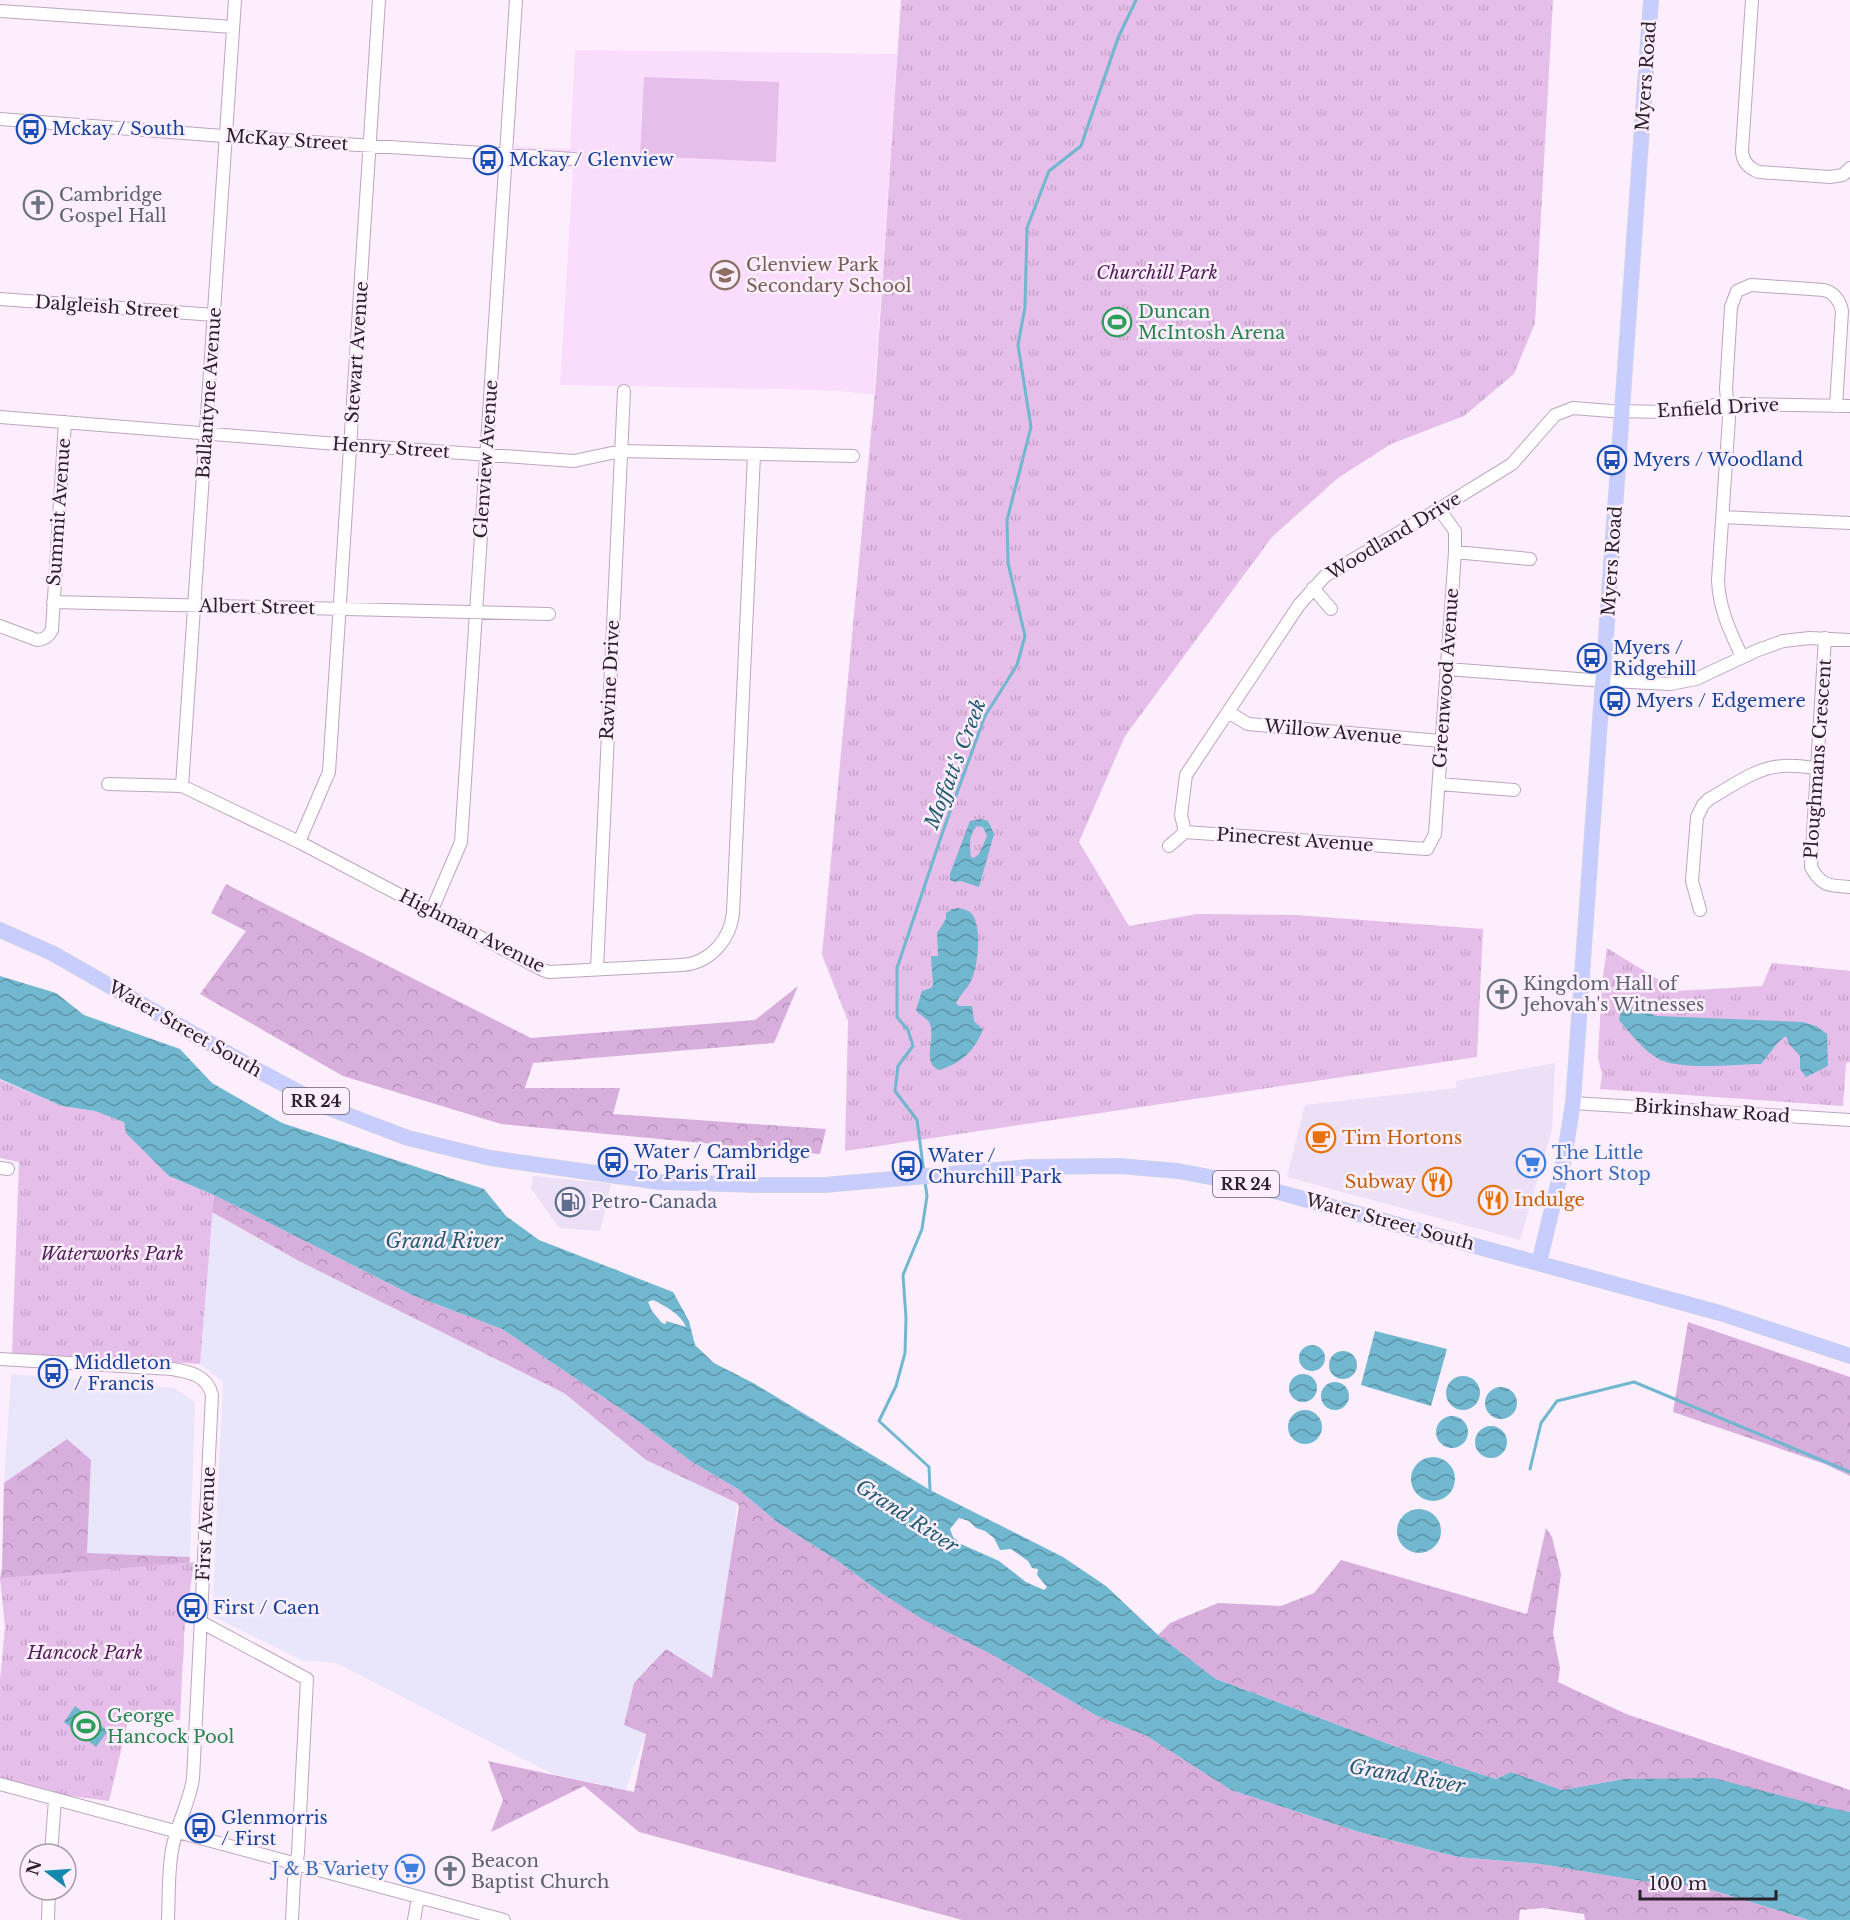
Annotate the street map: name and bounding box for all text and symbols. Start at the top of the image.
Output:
street label: Myers Road [1631,20,1661,132]
bus stop icon: Mckay / South [15,113,47,145]
place label: Mckay / South [52,118,185,140]
street label: McKay Street [225,125,349,155]
bus stop icon: Mckay / Glenview [472,144,504,176]
place label: Mckay / Glenview [509,149,674,171]
place label: Cambridge Gospel Hall [59,184,167,227]
church icon: Cambridge Gospel Hall [22,189,54,221]
place label: Glenview Park Secondary School [746,254,912,297]
school or university icon: Glenview Park Secondary School [709,259,741,291]
park label: Churchill Park [1096,262,1218,284]
street label: Stewart Avenue [341,280,373,424]
street label: Dalgleish Street [34,291,180,323]
place label: Duncan McIntosh Arena [1138,301,1285,344]
sports icon: Duncan McIntosh Arena [1101,306,1133,338]
street label: Ballantyne Avenue [192,307,226,479]
street label: Glenview Avenue [469,379,503,539]
street label: Enfield Drive [1656,394,1780,422]
street label: Henry Street [331,433,451,463]
street label: Summit Avenue [43,437,75,587]
bus stop icon: Myers / Woodland [1596,444,1628,476]
place label: Myers / Woodland [1633,449,1803,471]
street label: Woodland Drive [1322,487,1465,585]
street label: Myers Road [1597,505,1627,617]
street label: Greenwood Avenue [1429,587,1463,769]
street label: Albert Street [198,595,316,619]
street label: Ravine Drive [596,619,624,741]
place label: Myers / Ridgehill [1613,637,1697,680]
bus stop icon: Myers / Ridgehill [1576,642,1608,674]
street label: Ploughmans Crescent [1800,658,1836,860]
bus stop icon: Myers / Edgemere [1599,685,1631,717]
place label: Myers / Edgemere [1636,690,1806,712]
water label: Moffatt's Creek [919,696,991,833]
street label: Willow Avenue [1262,715,1403,749]
street label: Pinecrest Avenue [1216,824,1374,856]
street label: Highman Avenue [395,885,549,977]
place label: Kingdom Hall of Jehovah's Witnesses [1521,973,1704,1016]
street label: Water Street South [103,975,266,1082]
church icon: Kingdom Hall of Jehovah's Witnesses [1486,978,1518,1010]
road number: RR 24 [283,1088,349,1114]
street label: Birkinshaw Road [1633,1095,1791,1127]
cafe icon: Tim Hortons [1305,1122,1337,1154]
place label: Tim Hortons [1342,1127,1462,1149]
place label: Water / Cambridge To Paris Trail [633,1141,810,1184]
place label: The Little Short Stop [1552,1142,1651,1185]
place label: Water / Churchill Park [927,1145,1062,1188]
bus stop icon: Water / Cambridge To Paris Trail [597,1146,629,1178]
supermarket icon: The Little Short Stop [1515,1147,1547,1179]
bus stop icon: Water / Churchill Park [891,1150,923,1182]
restaurant icon: Subway [1421,1166,1453,1198]
road number: RR 24 [1213,1171,1279,1197]
place label: Subway [1345,1171,1416,1193]
restaurant icon: Indulge [1477,1184,1509,1216]
fuel station icon: Petro-Canada [554,1186,586,1218]
street label: Water Street South [1302,1189,1477,1255]
place label: Indulge [1514,1189,1585,1211]
place label: Petro-Canada [591,1191,717,1213]
water label: Grand River [385,1229,504,1253]
park label: Waterworks Park [40,1243,184,1265]
place label: Middleton / Francis [74,1352,171,1395]
bus stop icon: Middleton / Francis [37,1357,69,1389]
street label: First Avenue [192,1466,220,1582]
water label: Grand River [851,1474,963,1558]
bus stop icon: First / Caen [176,1592,208,1624]
place label: First / Caen [213,1597,320,1619]
park label: Hancock Park [26,1642,143,1664]
place label: George Hancock Pool [107,1705,234,1748]
sports icon: George Hancock Pool [70,1710,102,1742]
water label: Grand River [1347,1754,1468,1798]
place label: Glenmorris / First [221,1807,328,1850]
bus stop icon: Glenmorris / First [184,1812,216,1844]
north arrow [18,1842,78,1902]
place label: Beacon Baptist Church [471,1850,609,1893]
supermarket icon: J & B Variety [394,1853,426,1885]
church icon: Beacon Baptist Church [434,1855,466,1887]
text: N [22,1857,45,1878]
place label: J & B Variety [270,1858,389,1880]
scale bar [1640,1863,1776,1901]
text: 100 m [1649,1873,1707,1895]

